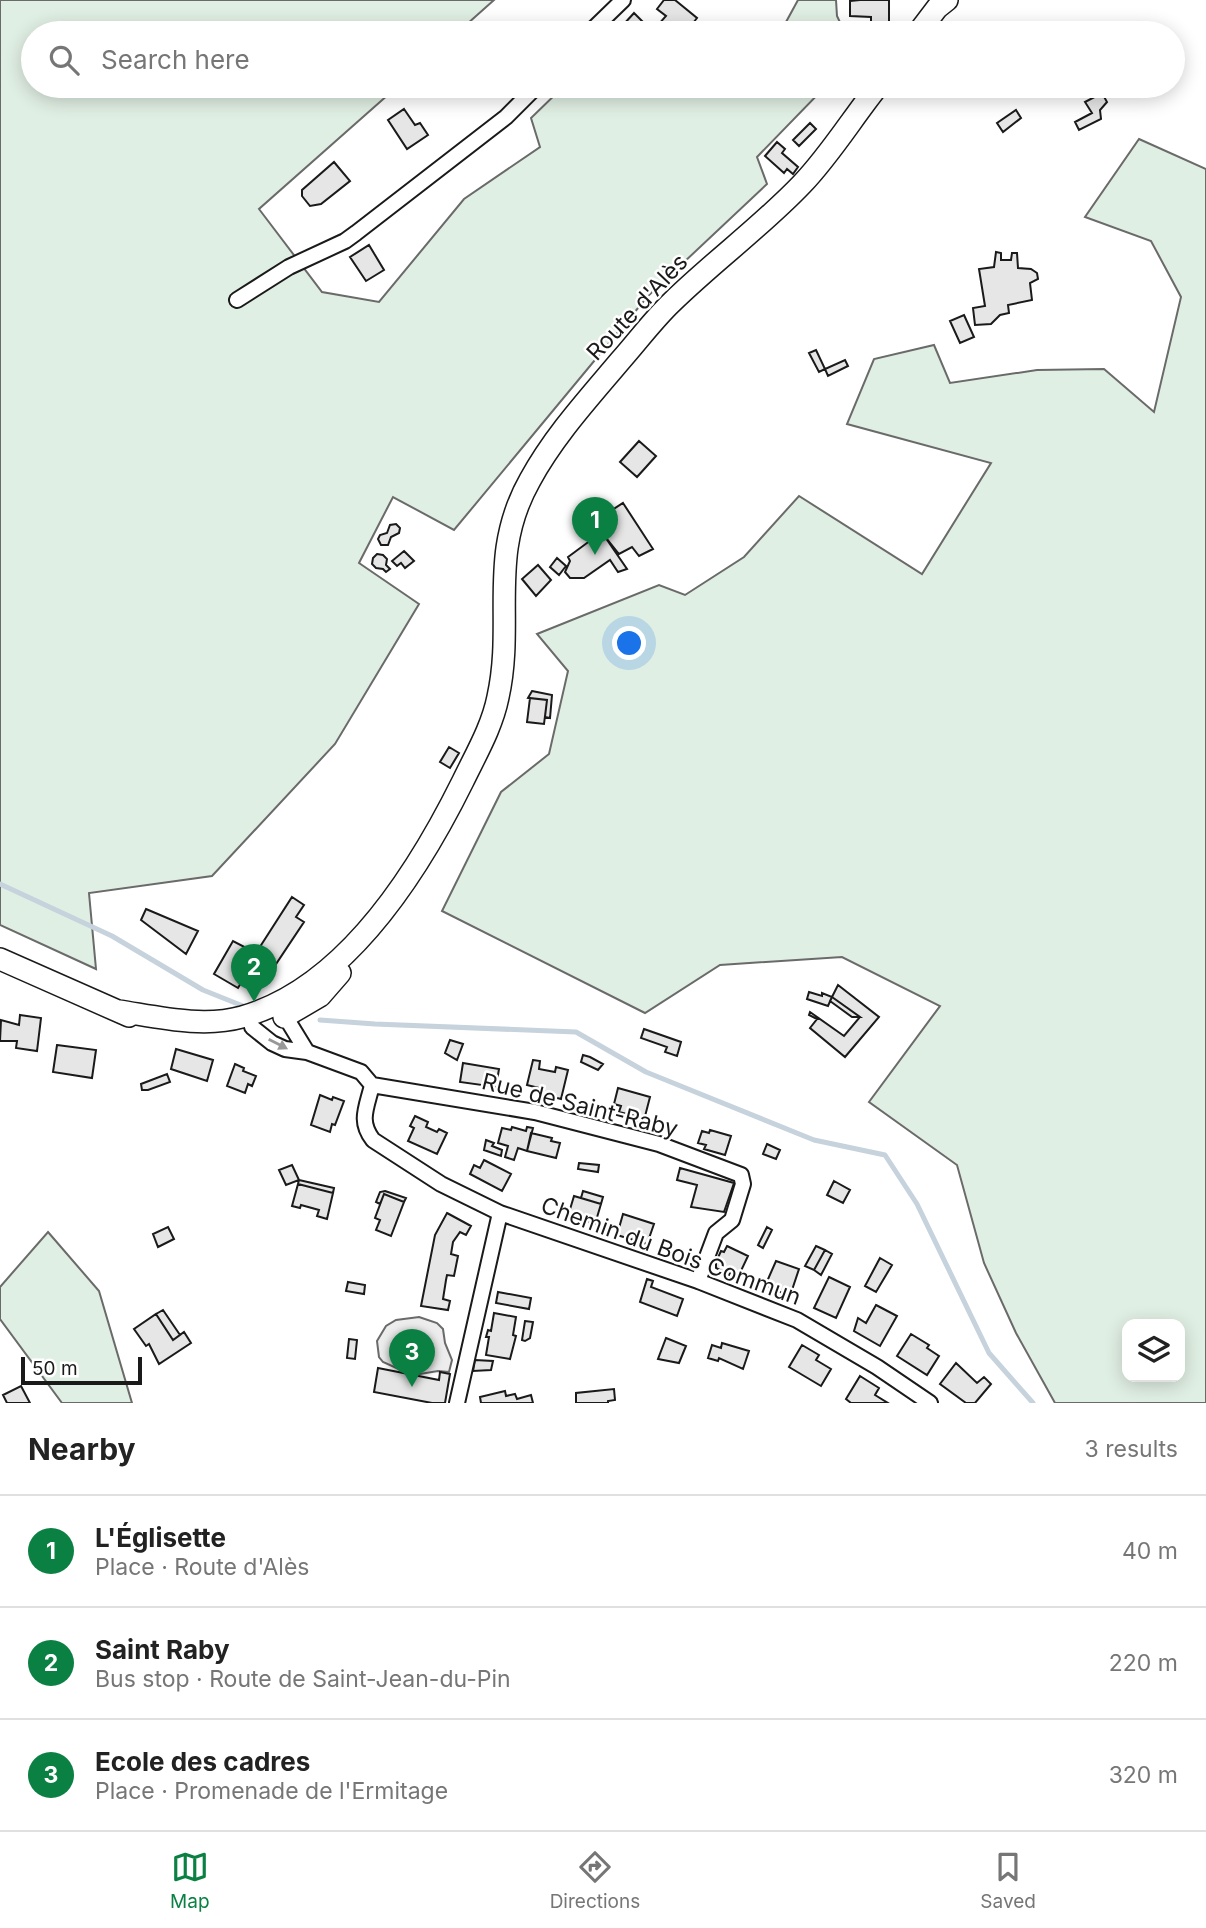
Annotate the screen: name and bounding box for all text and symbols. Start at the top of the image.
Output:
search box [21,21,1185,98]
icon: search [45,41,83,79]
text: Search here [101,44,250,75]
street label: Route d'Alès [581,248,693,366]
pin: 1 [572,497,618,555]
your location [612,626,646,660]
pin: 2 [231,944,277,1002]
one-way arrow [268,1038,288,1050]
street label: Rue de Saint-Raby [479,1067,681,1143]
street label: Chemin du Bois Commun [537,1191,805,1311]
map controls [1122,1319,1185,1382]
button: layers [1122,1319,1185,1382]
pin: 3 [389,1329,435,1387]
scale bar [21,1354,142,1386]
text: 50 m [32,1357,78,1380]
text: Nearby [28,1431,136,1467]
text: 3 results [1085,1435,1178,1463]
text: L'Églisette [95,1522,226,1553]
text: 1 [46,1537,56,1565]
text: 40 m [1122,1537,1178,1565]
text: Place · Route d'Alès [95,1553,309,1581]
text: Saint Raby [95,1634,230,1665]
text: 2 [44,1649,58,1677]
text: 220 m [1109,1649,1178,1677]
text: Bus stop · Route de Saint-Jean-du-Pin [95,1665,511,1693]
text: Ecole des cadres [95,1746,310,1777]
text: 3 [44,1761,58,1789]
text: 320 m [1109,1761,1178,1789]
text: Place · Promenade de l'Ermitage [95,1777,448,1805]
tab: Map [170,1848,210,1913]
tab: Directions [550,1848,640,1913]
tab: Saved [980,1848,1036,1913]

